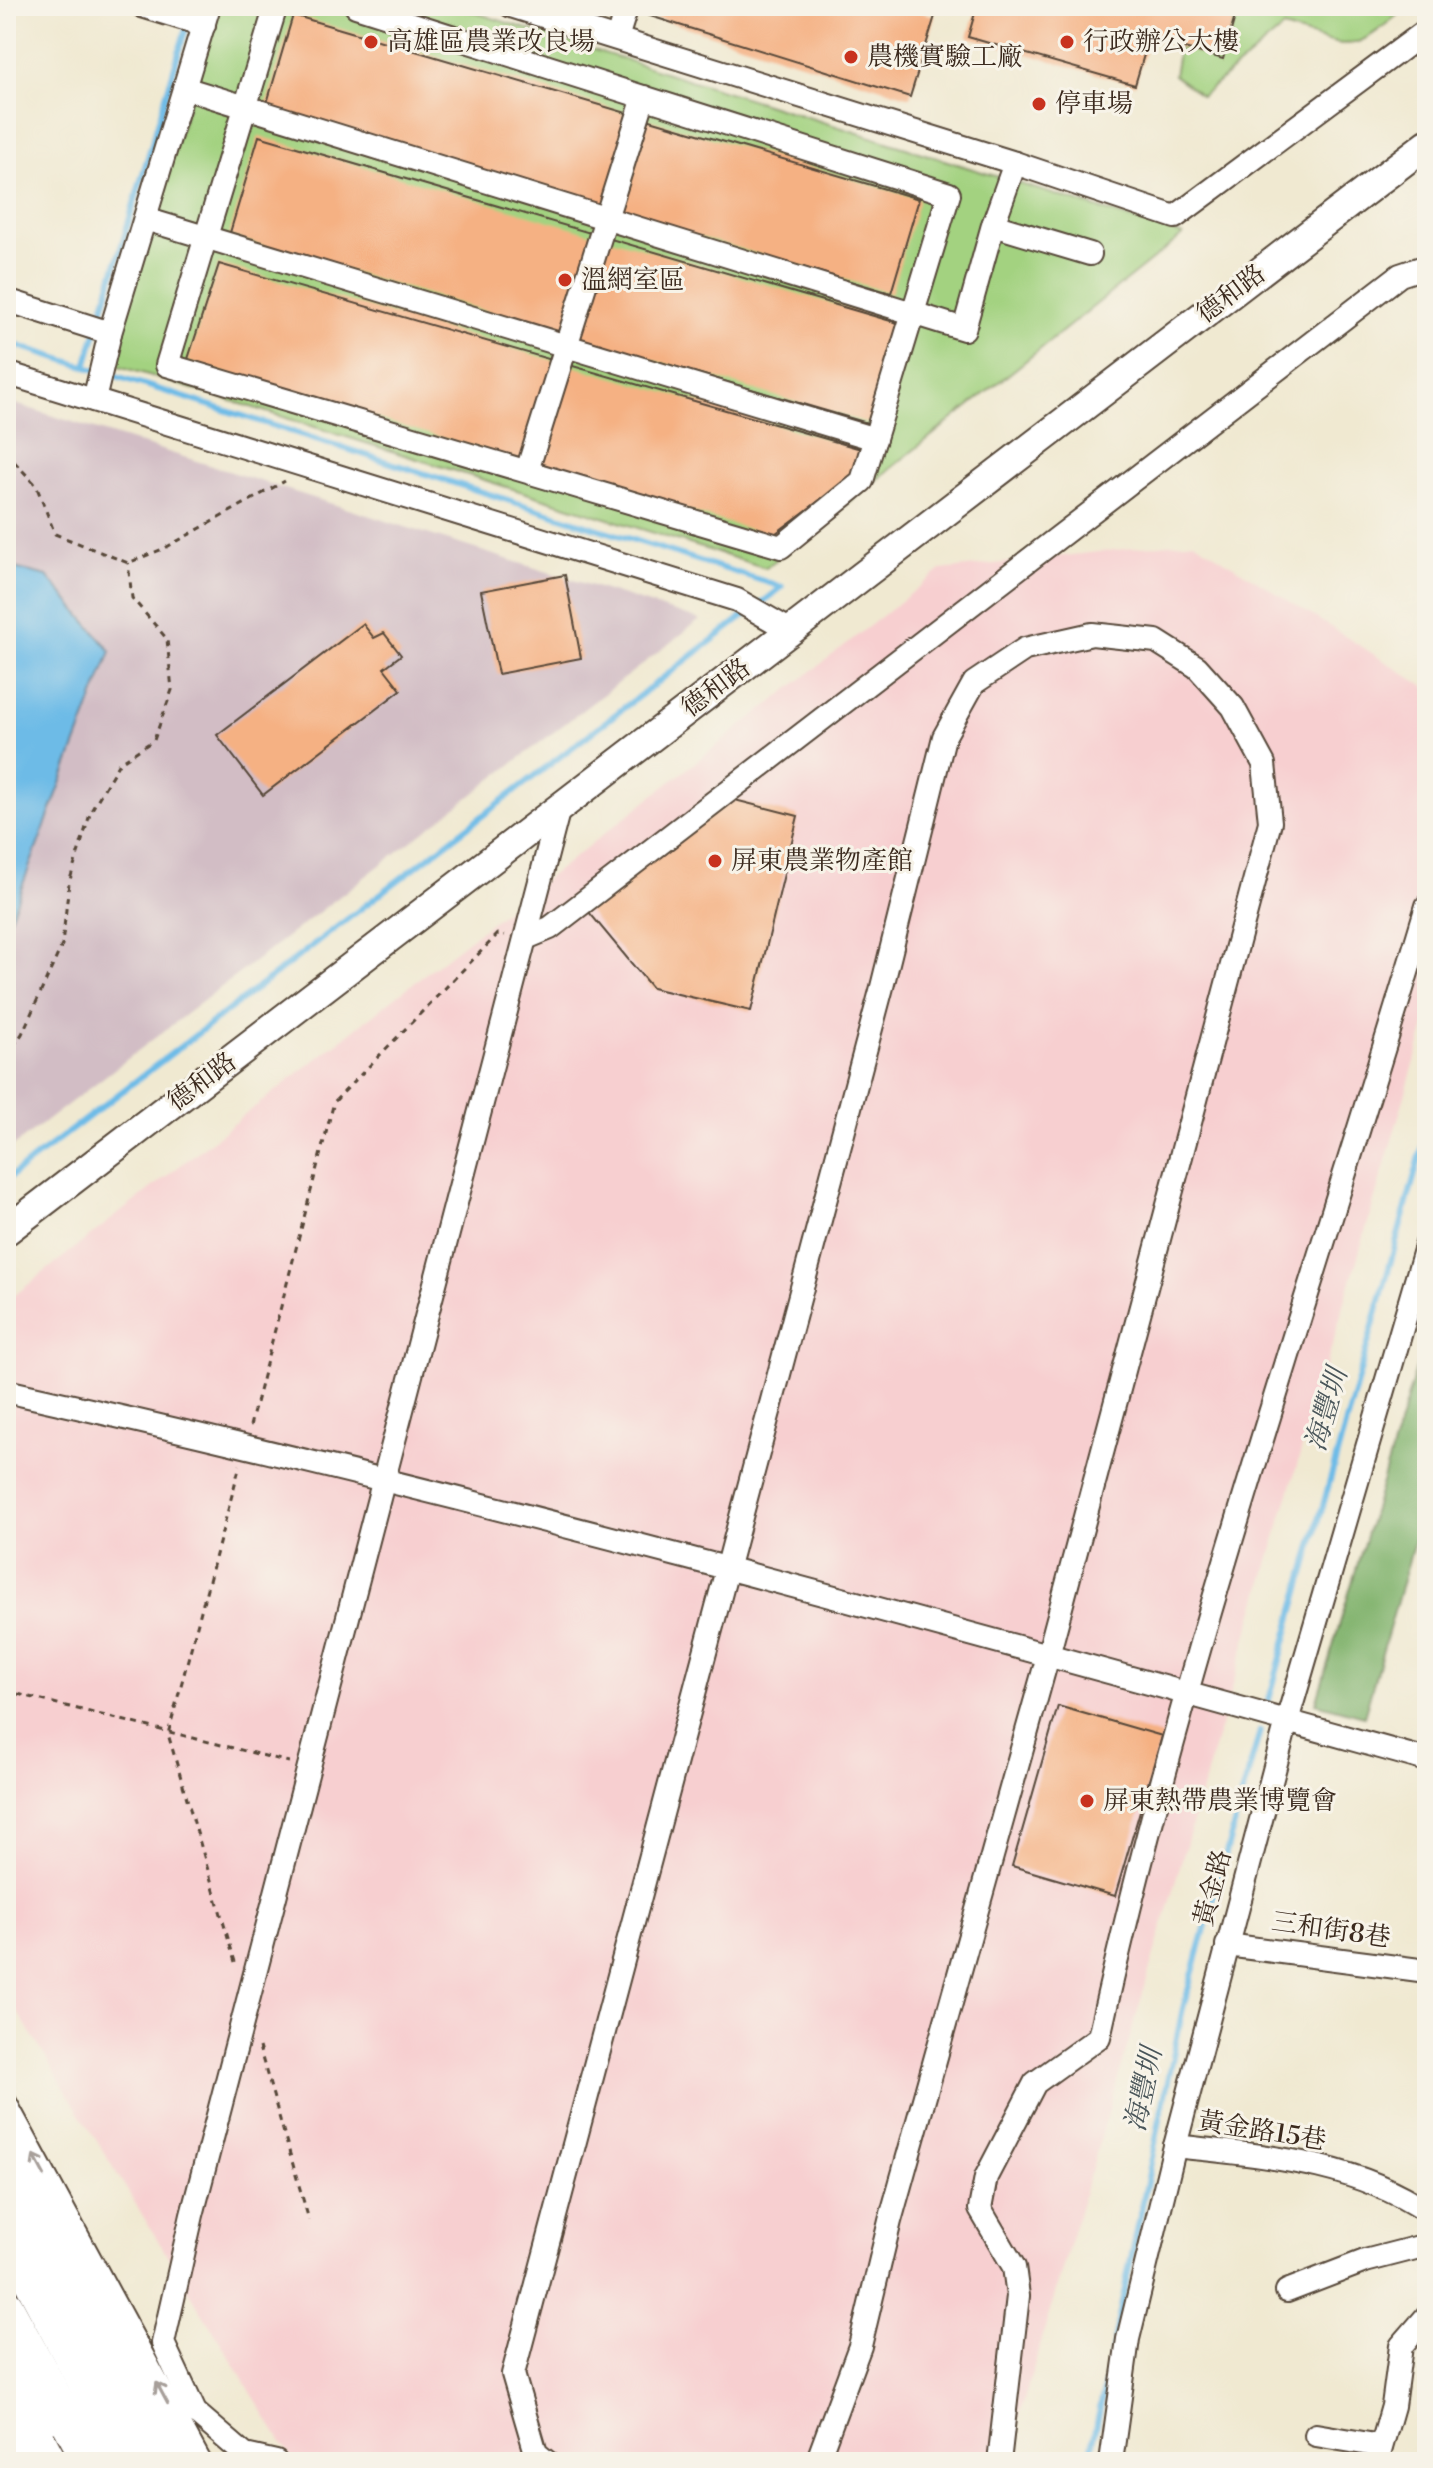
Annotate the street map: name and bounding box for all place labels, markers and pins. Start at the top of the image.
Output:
place label: 高雄區農業改良場 [387,26,595,58]
place label: 行政辦公大樓 [1083,26,1239,58]
marker: 高雄區農業改良場 [362,33,380,51]
marker: 行政辦公大樓 [1058,33,1076,51]
place label: 農機實驗工廠 [867,41,1023,73]
marker: 農機實驗工廠 [842,48,860,66]
place label: 停車場 [1055,88,1133,120]
marker: 停車場 [1030,95,1048,113]
place label: 溫網室區 [581,264,685,296]
marker: 溫網室區 [556,271,574,289]
place label: 屏東農業物產館 [731,845,913,877]
marker: 屏東農業物產館 [706,852,724,870]
place label: 屏東熱帶農業博覽會 [1103,1785,1337,1817]
marker: 屏東熱帶農業博覽會 [1078,1792,1096,1810]

